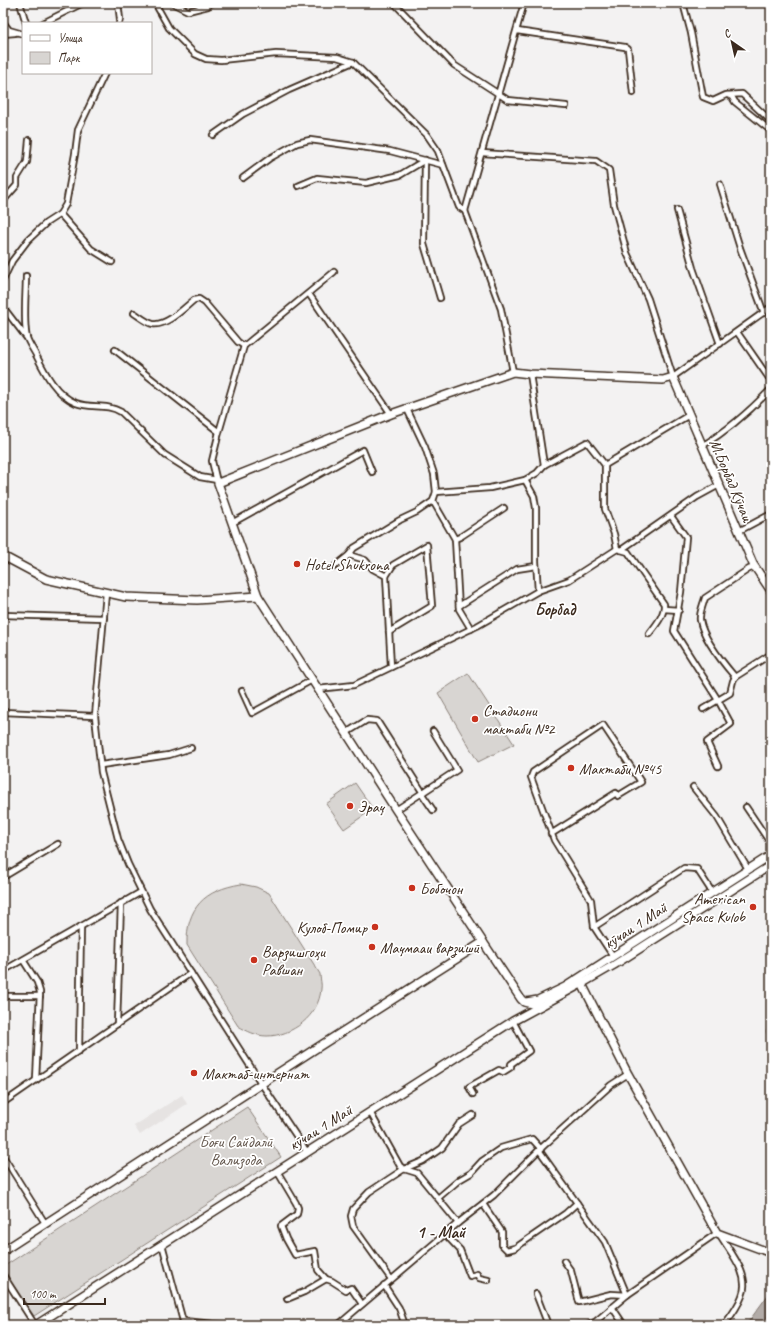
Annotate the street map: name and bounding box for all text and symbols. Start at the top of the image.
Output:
legend [22,22,152,74]
north arrow [712,22,752,62]
text: С [720,26,734,41]
text: Улица [58,30,83,46]
text: Парк [58,50,81,66]
street label: М.Борбад Кӯчаи [705,436,758,525]
place label: Hotel Shukrona [305,555,390,575]
marker: Hotel Shukrona [292,559,302,569]
district label: Борбад [535,599,577,620]
place label: Стадиони мактаби №2 [483,701,556,739]
marker: Стадиони мактаби №2 [470,714,480,724]
place label: Мактаби №45 [579,759,662,779]
marker: Мактаби №45 [566,763,576,773]
place label: Эраҷ [358,797,385,817]
marker: Эраҷ [345,801,355,811]
place label: Бобочон [420,879,464,899]
marker: Бобочон [407,883,417,893]
place label: American Space Kulob [681,889,746,927]
street label: кӯчаи 1 Май [600,897,672,954]
marker: American Space Kulob [748,902,758,912]
place label: Кулоб-Помир [297,918,368,938]
marker: Кулоб-Помир [370,922,380,932]
place label: Маҷмааи варзишӣ [380,938,480,958]
place label: Варзишгоҳи Равшан [262,942,326,980]
marker: Маҷмааи варзишӣ [367,942,377,952]
marker: Варзишгоҳи Равшан [249,955,259,965]
place label: Мактаб-интернат [202,1064,310,1084]
marker: Мактаб-интернат [189,1068,199,1078]
street label: кӯчаи 1 Май [285,1100,357,1155]
park label: Боғи Сайдалӣ Вализода [200,1132,274,1170]
district label: 1 - Май [417,1222,467,1243]
scale bar [24,1280,105,1306]
text: 100 m [30,1286,57,1302]

